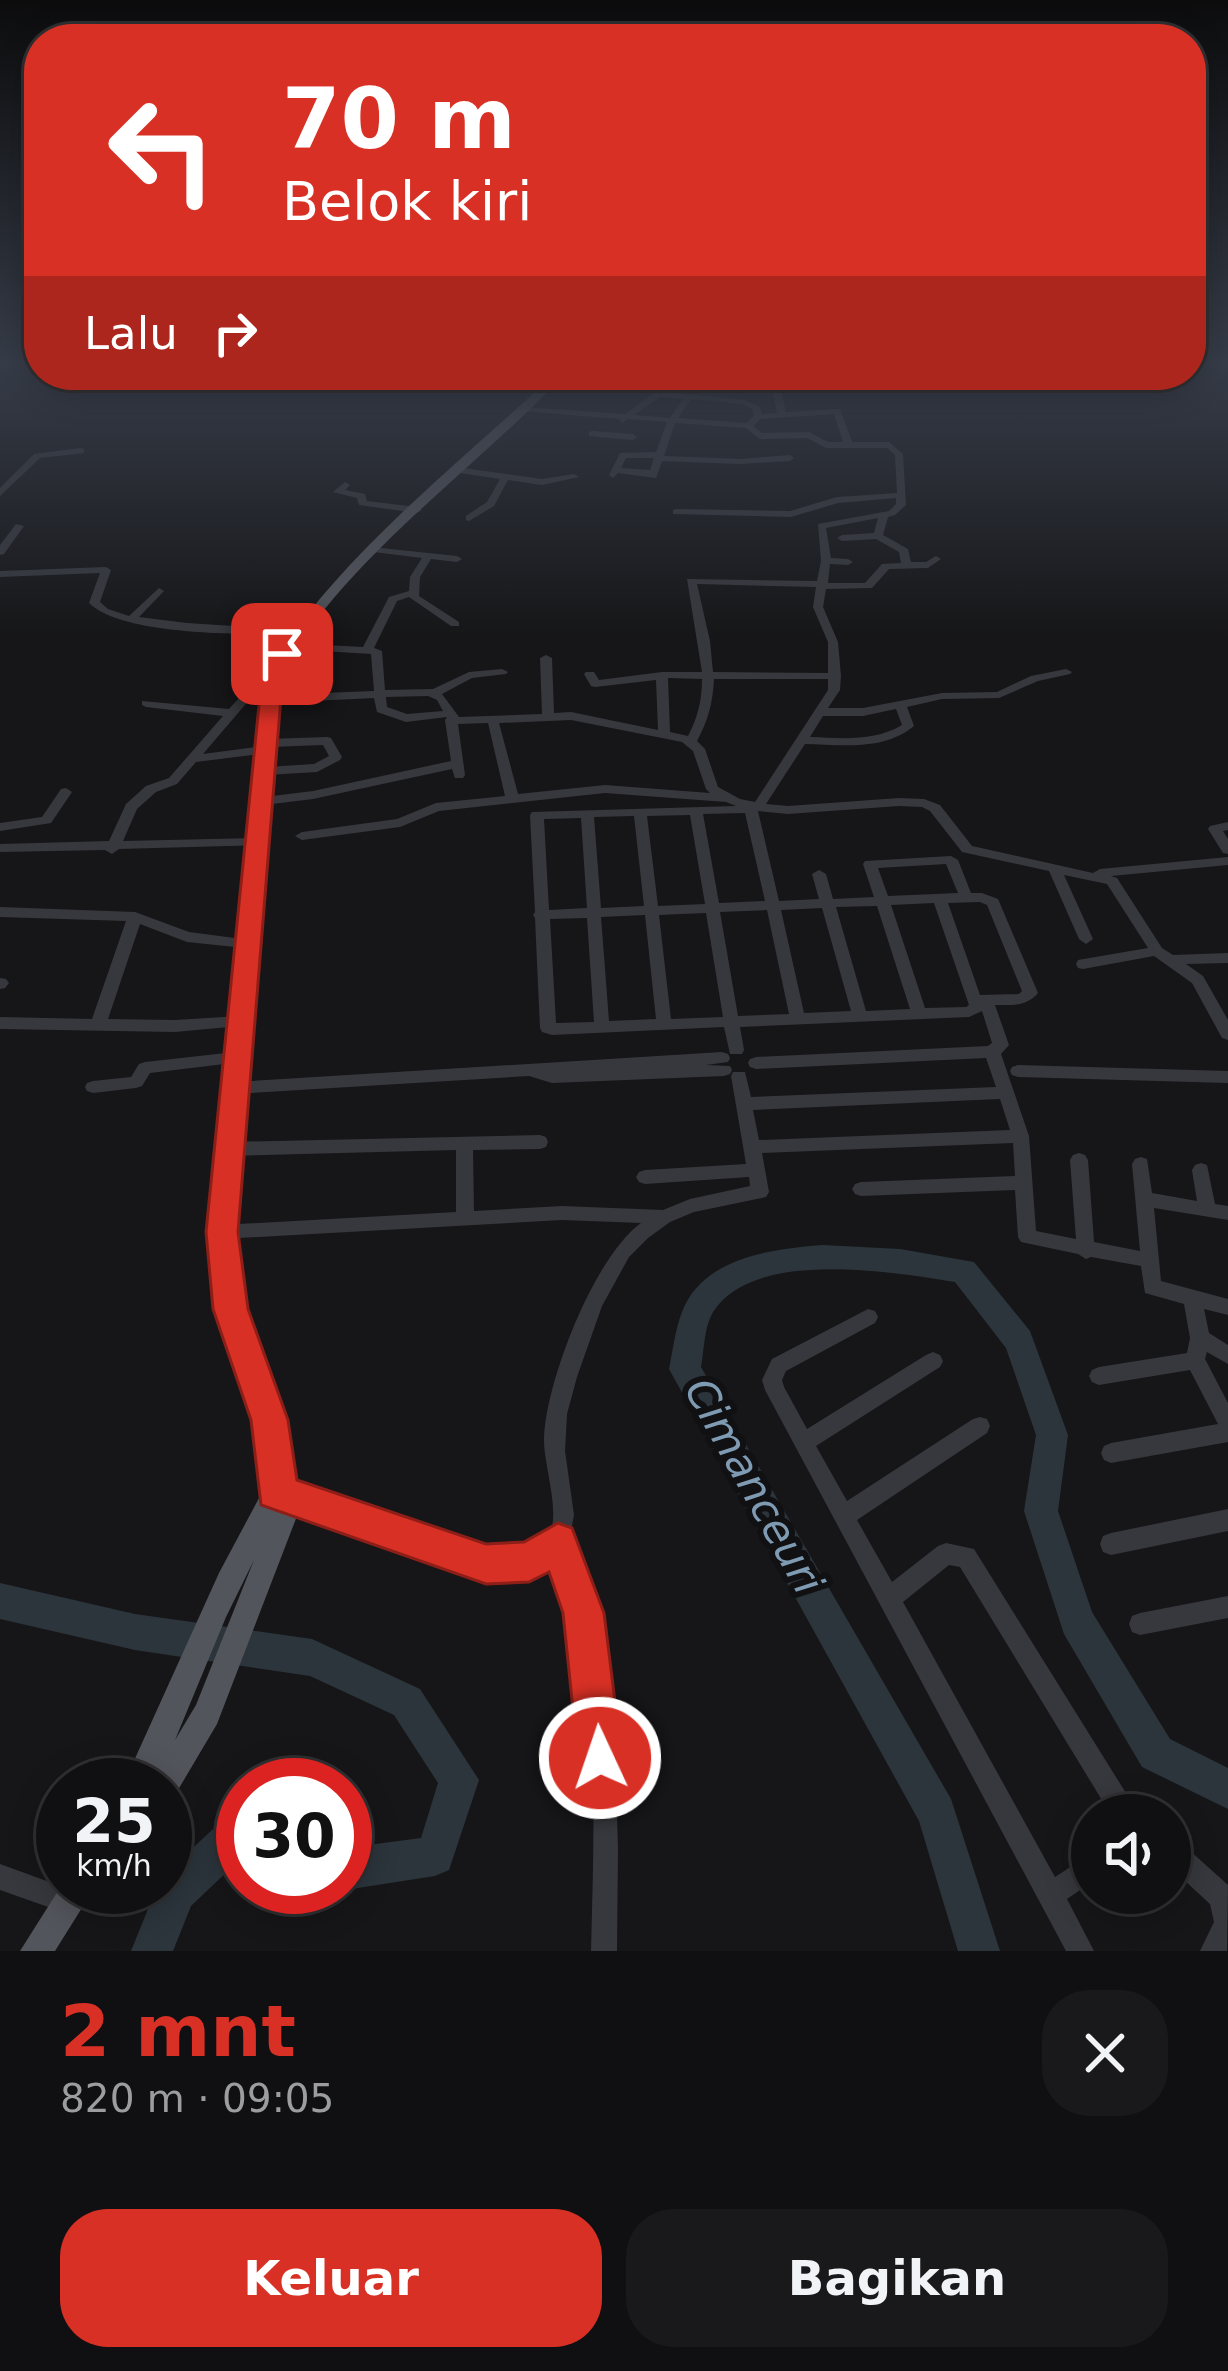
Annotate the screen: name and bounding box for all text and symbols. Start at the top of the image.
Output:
text: 70 m [282,70,516,168]
icon: left [84,72,240,228]
text: Belok kiri [282,170,532,233]
icon: right [202,300,268,366]
text: Lalu [84,307,178,360]
pin [231,603,333,705]
icon: arrive [249,621,315,687]
water label: Cimanceuri [675,1370,833,1603]
position arrow [537,1695,663,1821]
speed limit sign: 30 [216,1758,372,1914]
text: 25 [72,1786,156,1856]
map controls [1071,1794,1191,1914]
button: sound [1071,1794,1191,1914]
text: km/h [76,1848,152,1883]
text: 2 mnt [60,1989,296,2073]
button: close [1042,1990,1168,2116]
text: 820 m · 09:05 [60,2076,334,2121]
button: Keluar [60,2209,602,2347]
button: Bagikan [626,2209,1168,2347]

